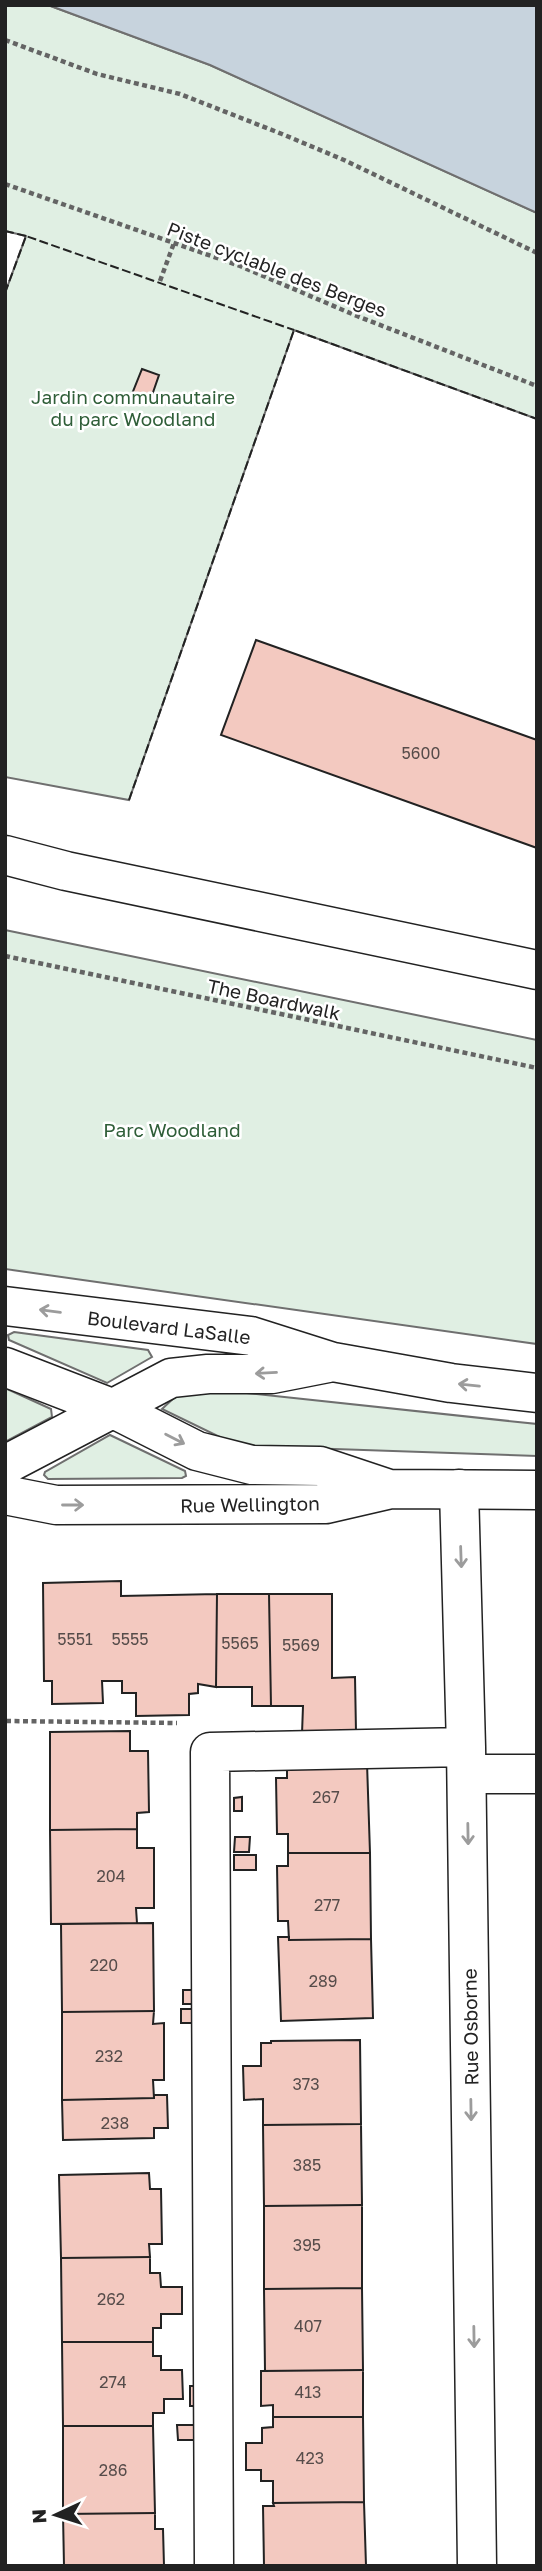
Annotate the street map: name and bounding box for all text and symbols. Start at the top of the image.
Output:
street label: Piste cyclable des Berges [164,217,390,321]
park label: Jardin communautaire du parc Woodland [31,385,235,430]
house number: 5600 [402,743,440,763]
street label: The Boardwalk [205,974,343,1024]
park label: Parc Woodland [103,1118,241,1141]
one-way arrow [39,1305,62,1318]
street label: Boulevard LaSalle [86,1306,252,1348]
one-way arrow [255,1367,278,1380]
one-way arrow [458,1379,481,1392]
one-way arrow [164,1433,184,1447]
street label: Rue Wellington [180,1491,320,1517]
one-way arrow [61,1498,84,1512]
one-way arrow [454,1545,467,1568]
house number: 5551 [57,1629,93,1649]
house number: 5555 [111,1629,149,1649]
house number: 5565 [221,1633,259,1653]
house number: 5569 [282,1635,320,1655]
house number: 267 [312,1787,340,1807]
one-way arrow [461,1822,474,1845]
house number: 204 [97,1866,125,1886]
house number: 277 [314,1895,340,1915]
house number: 220 [90,1955,118,1975]
street label: Rue Osborne [457,1968,483,2086]
house number: 289 [309,1971,337,1991]
house number: 232 [95,2046,123,2066]
house number: 373 [292,2074,320,2094]
one-way arrow [464,2098,478,2121]
house number: 238 [101,2113,129,2133]
house number: 385 [293,2155,321,2175]
house number: 395 [293,2235,321,2255]
house number: 262 [97,2289,125,2309]
house number: 407 [294,2316,322,2336]
one-way arrow [467,2326,481,2349]
house number: 274 [99,2372,127,2392]
house number: 413 [295,2382,321,2402]
house number: 423 [296,2448,324,2468]
house number: 286 [99,2460,127,2480]
north arrow [21,2480,91,2550]
text: N [27,2508,51,2524]

